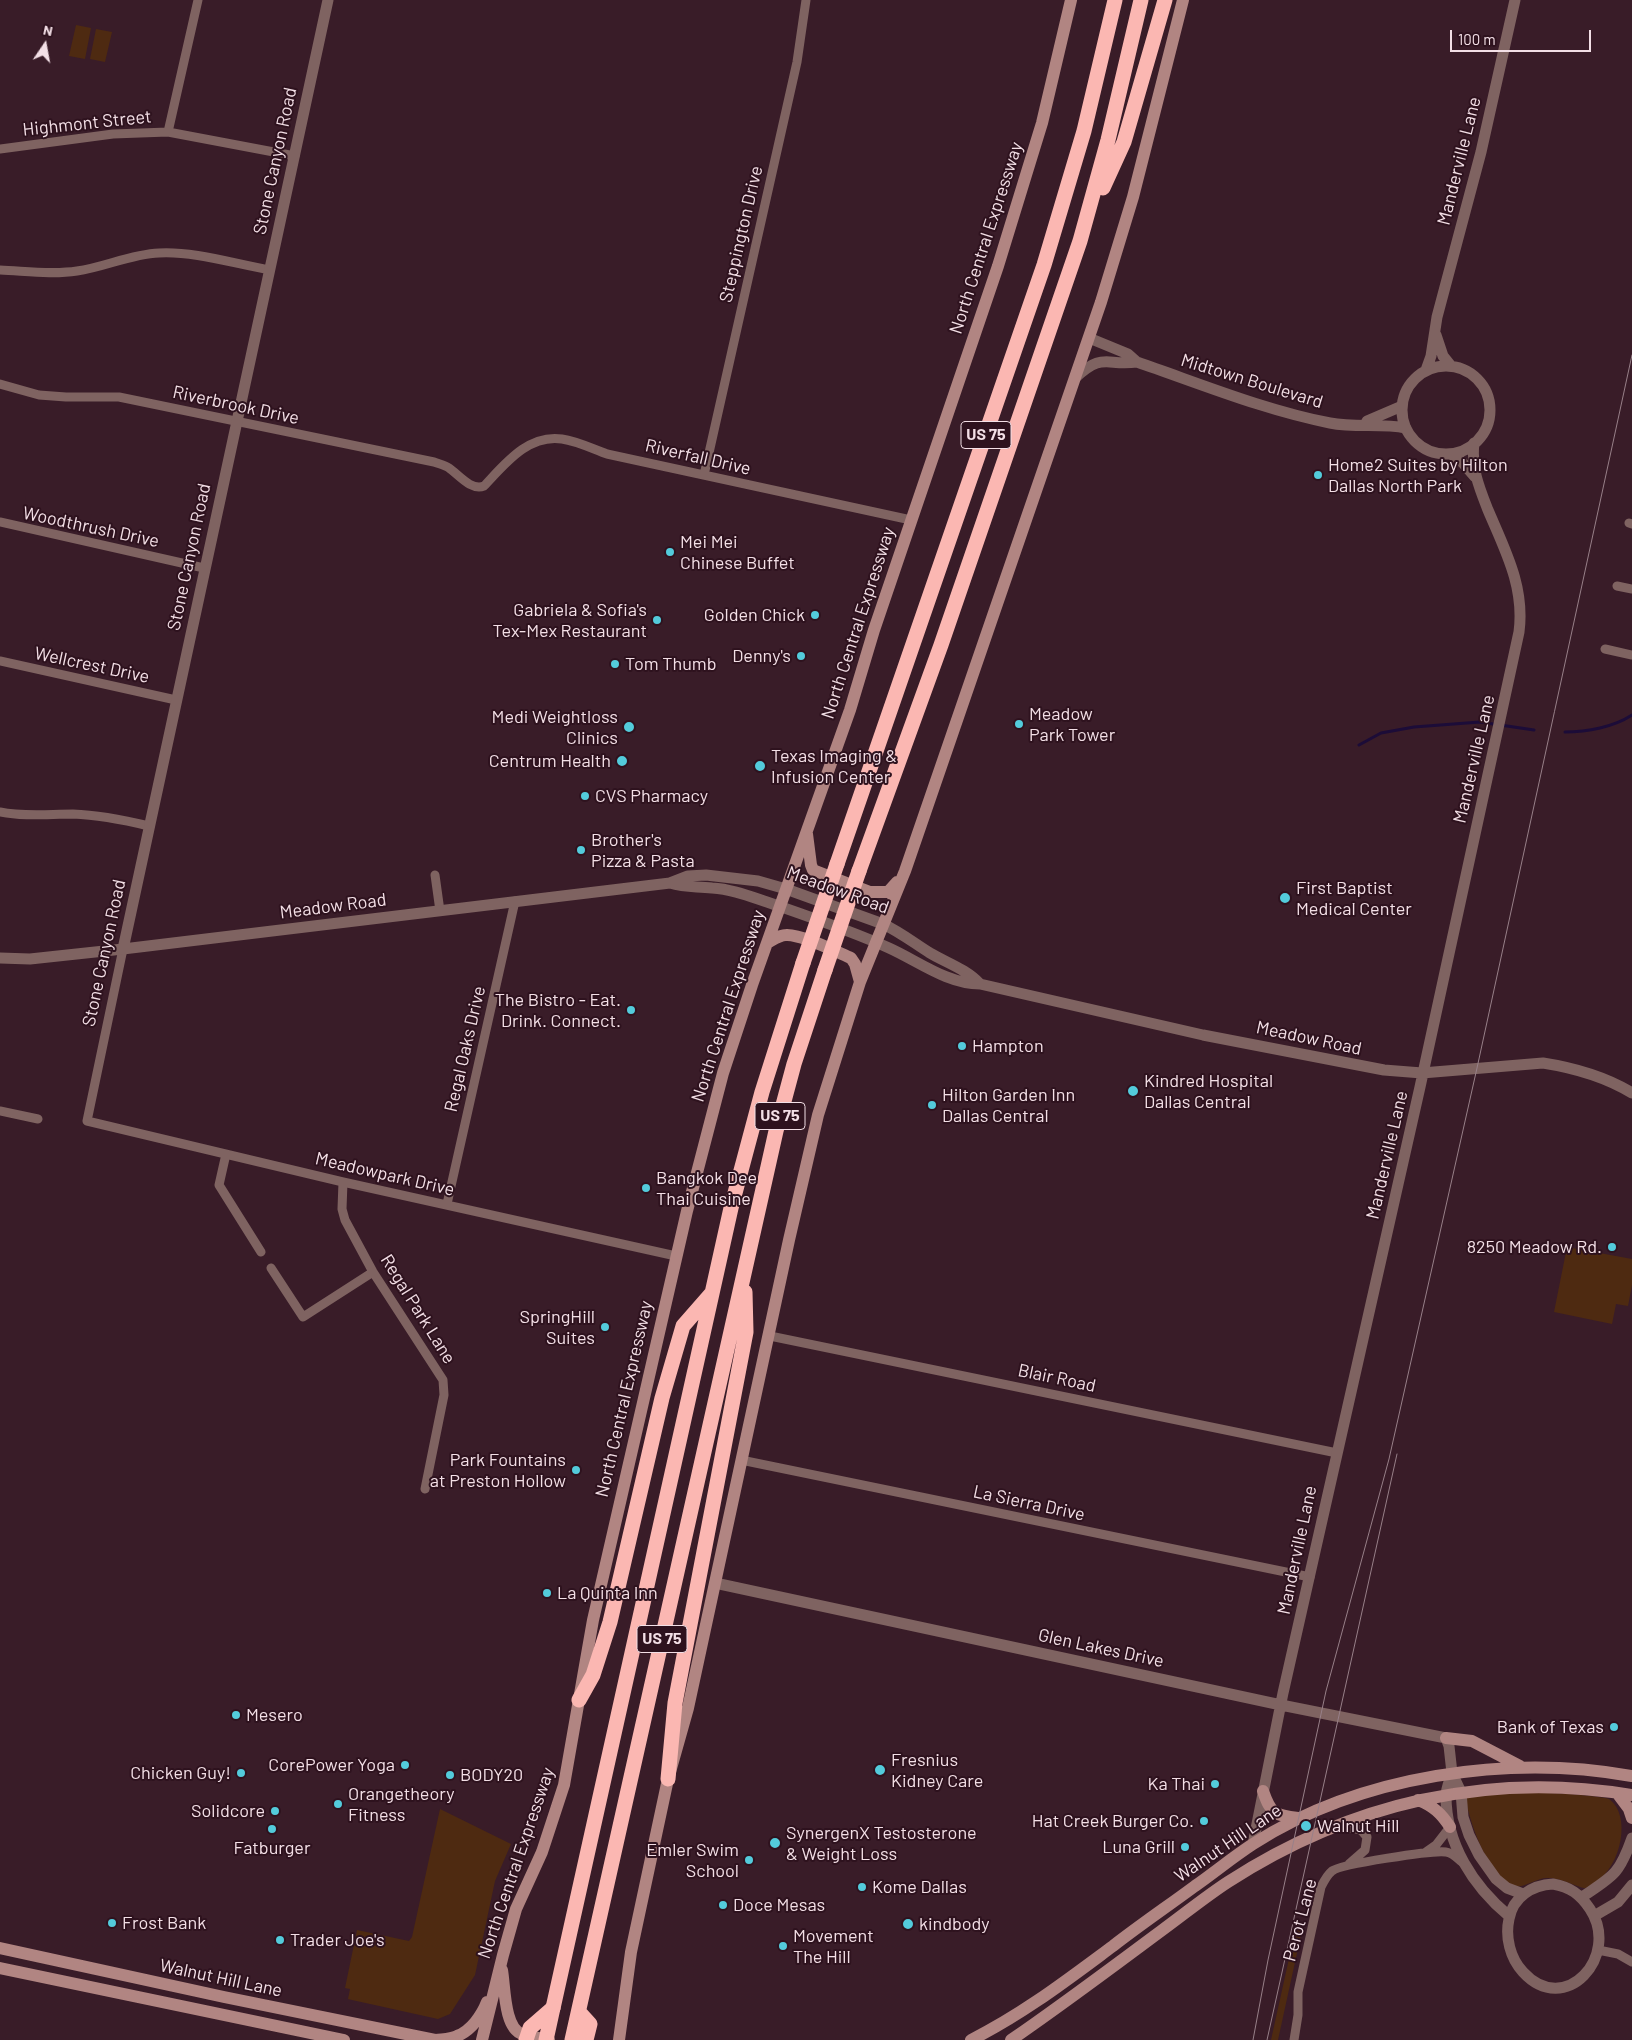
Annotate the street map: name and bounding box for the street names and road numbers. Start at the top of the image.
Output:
street label: Stone Canyon Road [249,85,301,237]
street label: Manderville Lane [1433,95,1485,227]
street label: Highmont Street [22,106,152,140]
street label: North Central Expressway [945,139,1027,337]
street label: Steppington Drive [715,164,767,304]
street label: Midtown Boulevard [1178,349,1326,413]
street label: Riverbrook Drive [171,381,301,429]
road number: US 75 [961,422,1011,448]
street label: Riverfall Drive [643,434,753,480]
street label: Stone Canyon Road [163,481,215,633]
street label: Woodthrush Drive [21,502,161,552]
street label: North Central Expressway [817,524,899,722]
street label: Wellcrest Drive [33,642,151,688]
street label: Manderville Lane [1449,693,1499,825]
street label: Meadow Road [784,862,892,918]
street label: Stone Canyon Road [78,877,130,1029]
street label: Meadow Road [278,889,388,923]
street label: North Central Expressway [687,907,769,1105]
street label: Regal Oaks Drive [440,984,490,1114]
street label: Meadow Road [1254,1016,1364,1060]
street label: Manderville Lane [1362,1089,1412,1221]
road number: US 75 [755,1102,805,1130]
street label: Meadowpark Drive [313,1147,457,1201]
street label: Regal Park Lane [376,1250,460,1368]
street label: North Central Expressway [591,1299,657,1499]
street label: Blair Road [1016,1359,1098,1397]
street label: La Sierra Drive [971,1481,1087,1525]
street label: Manderville Lane [1273,1484,1321,1616]
street label: Glen Lakes Drive [1036,1624,1166,1672]
road number: US 75 [637,1626,687,1652]
street label: North Central Expressway [473,1765,559,1961]
street label: Walnut Hill Lane [1170,1799,1286,1887]
street label: Perot Lane [1279,1876,1321,1964]
street label: Walnut Hill Lane [158,1954,284,2002]

